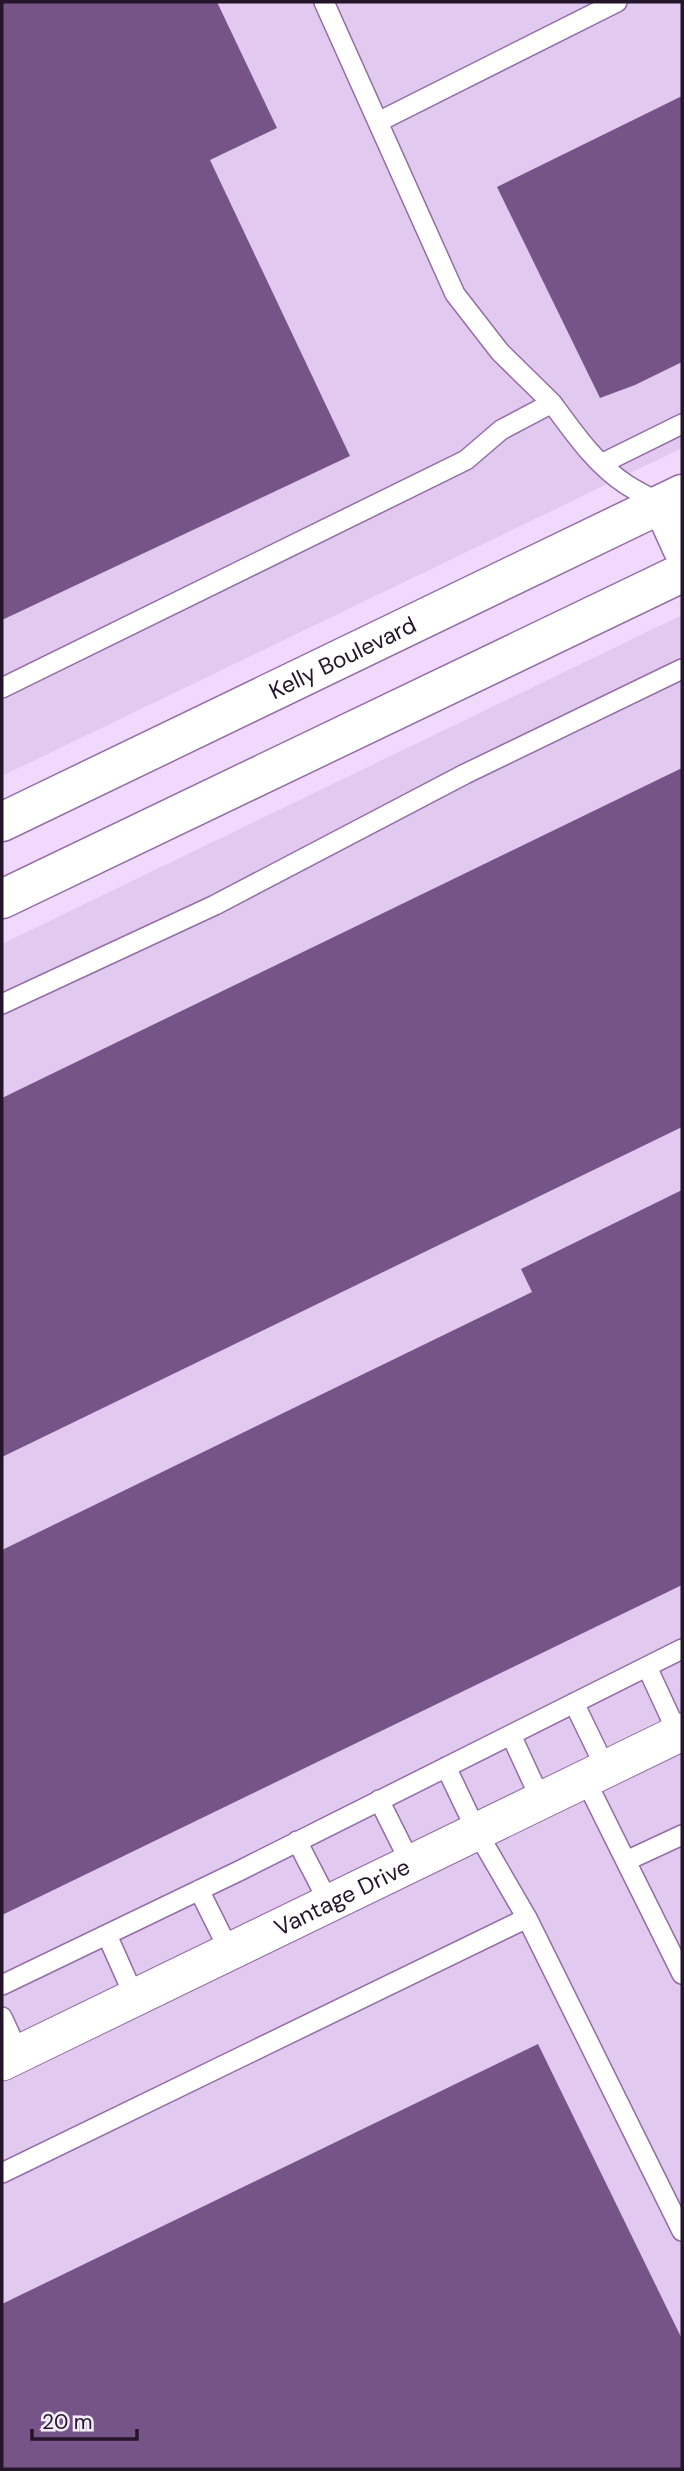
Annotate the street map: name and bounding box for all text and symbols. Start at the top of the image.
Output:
street label: Kelly Boulevard [264,610,421,706]
street label: Vantage Drive [269,1851,415,1943]
scale bar [32,2398,136,2442]
text: 20 m [42,2408,93,2436]

